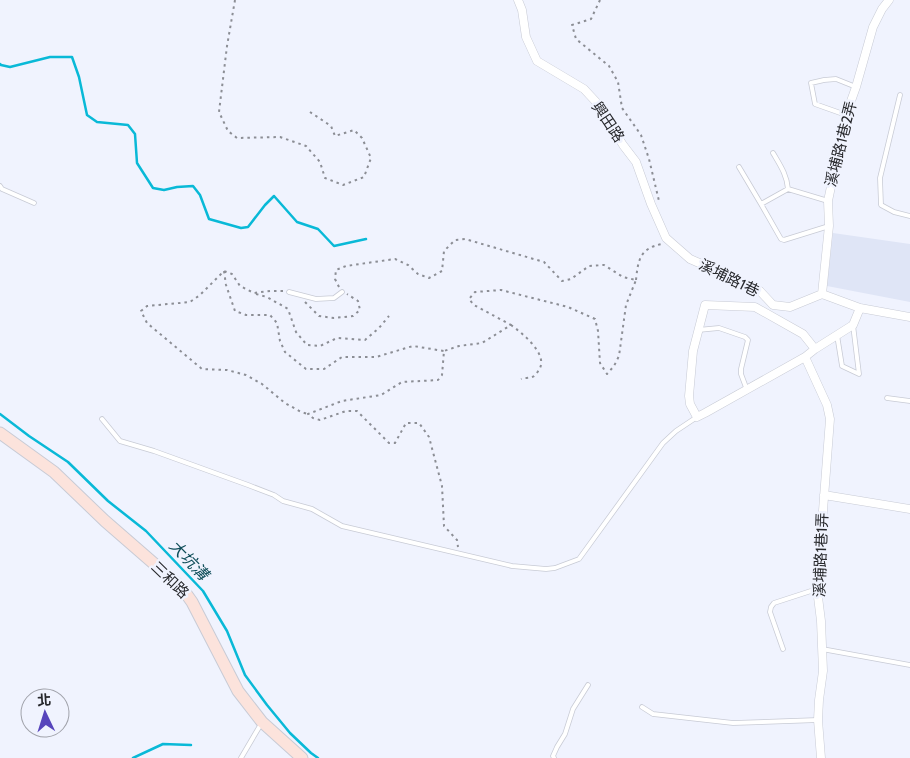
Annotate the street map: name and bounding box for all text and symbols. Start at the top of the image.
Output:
street label: 興田路 [588,98,628,146]
street label: 溪埔路1巷2弄 [822,99,860,189]
street label: 溪埔路1巷 [696,256,762,300]
street label: 溪埔路1巷1弄 [811,512,831,598]
water label: 大坑溝 [165,536,214,585]
street label: 三和路 [148,558,192,602]
north arrow [20,688,70,738]
text: 北 [36,691,52,709]

